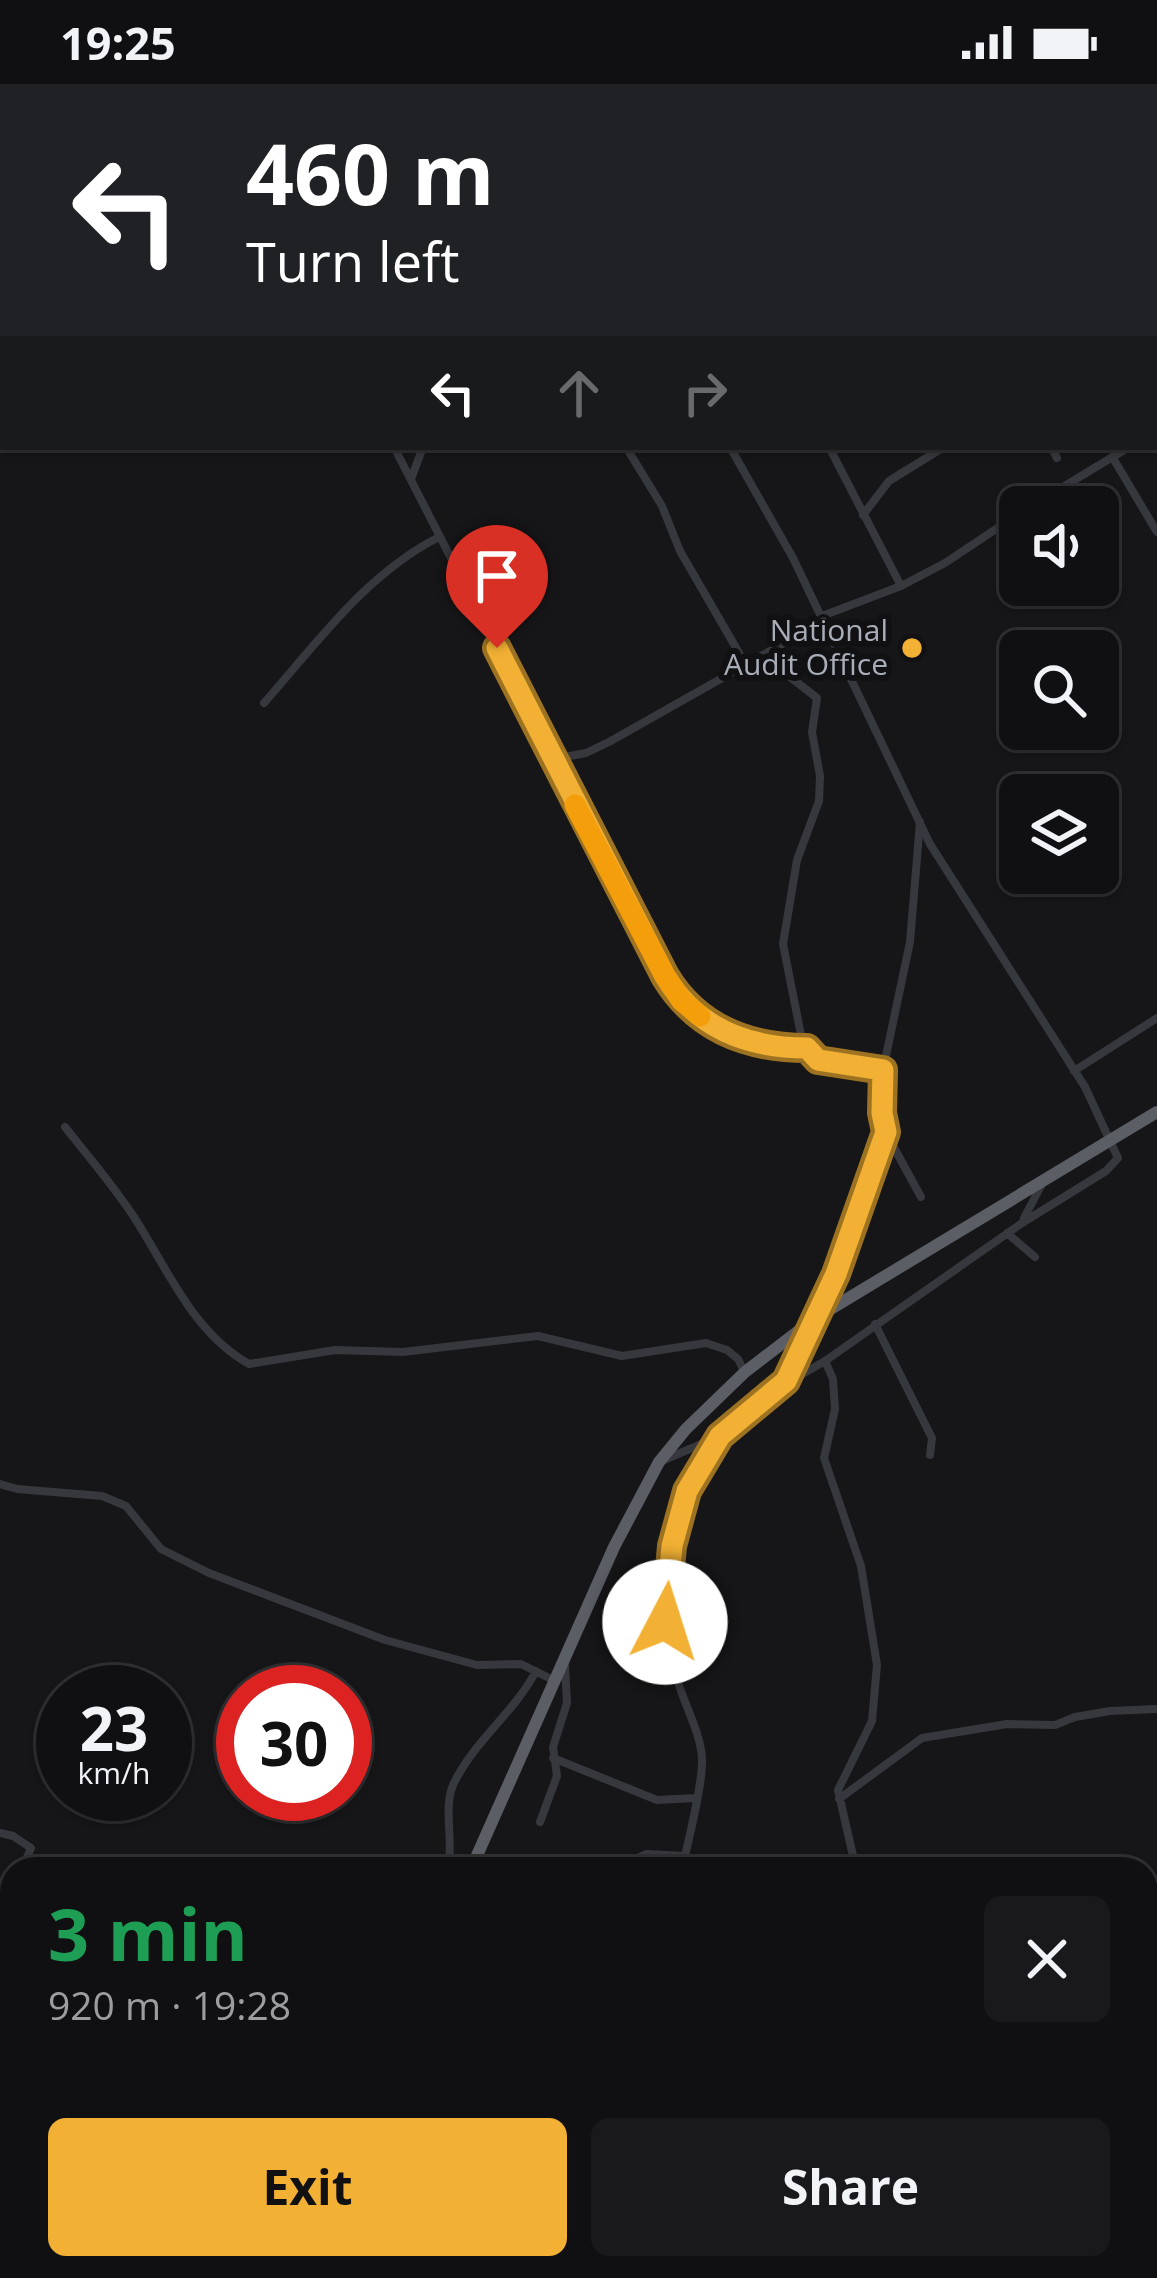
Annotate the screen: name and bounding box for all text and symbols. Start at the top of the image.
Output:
text: 19:25 [60,12,176,73]
text: 460 m [246,115,494,230]
icon: left [48,132,204,288]
text: Turn left [246,224,459,298]
icon: left [420,360,486,426]
icon: ahead [546,360,612,426]
icon: right [672,360,738,426]
map controls [999,486,1119,894]
button: sound [999,486,1119,606]
pin [446,525,548,648]
icon: arrive [464,543,530,609]
place label: National Audit Office [724,609,888,684]
button: search [999,630,1119,750]
marker: National Audit Office [899,635,925,661]
button: layers [999,774,1119,894]
position arrow [602,1559,728,1685]
speed limit sign: 30 [216,1665,372,1821]
text: 23 [80,1687,148,1769]
text: km/h [78,1752,150,1793]
text: 3 min [48,1884,248,1982]
button: close [984,1896,1110,2022]
text: 920 m · 19:28 [48,1978,291,2031]
button: Exit [48,2118,567,2256]
button: Share [591,2118,1110,2256]

